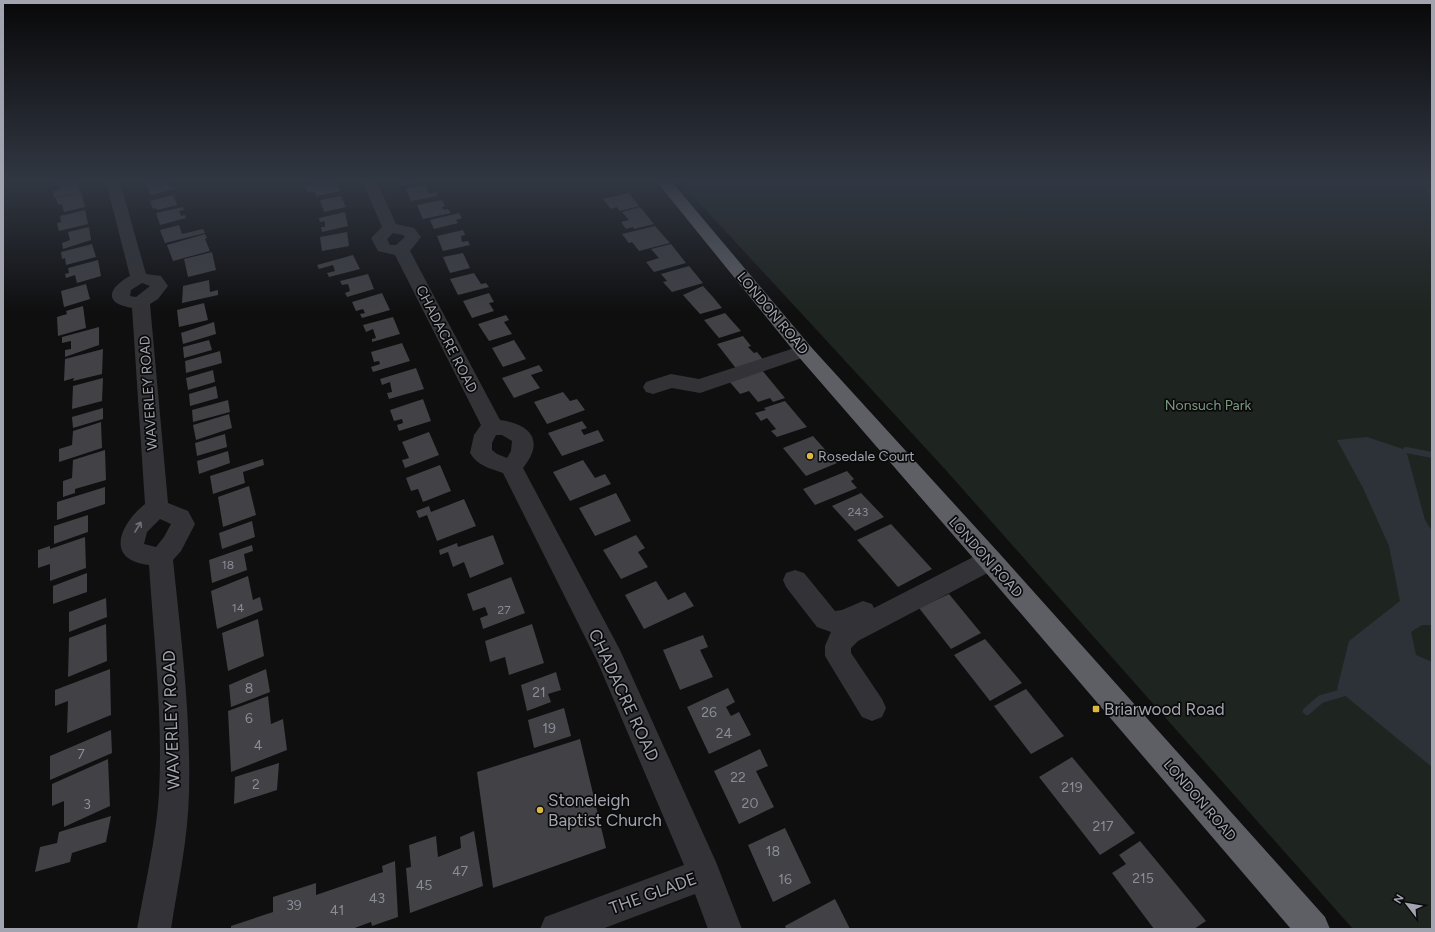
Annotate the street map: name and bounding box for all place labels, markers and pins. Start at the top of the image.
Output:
place label: Rosedale Court [818,448,915,465]
marker: Rosedale Court [805,451,815,461]
place label: Briarwood Road [1104,699,1225,719]
marker: Briarwood Road [1091,704,1101,714]
place label: Stoneleigh Baptist Church [548,790,662,830]
marker: Stoneleigh Baptist Church [535,805,545,815]

